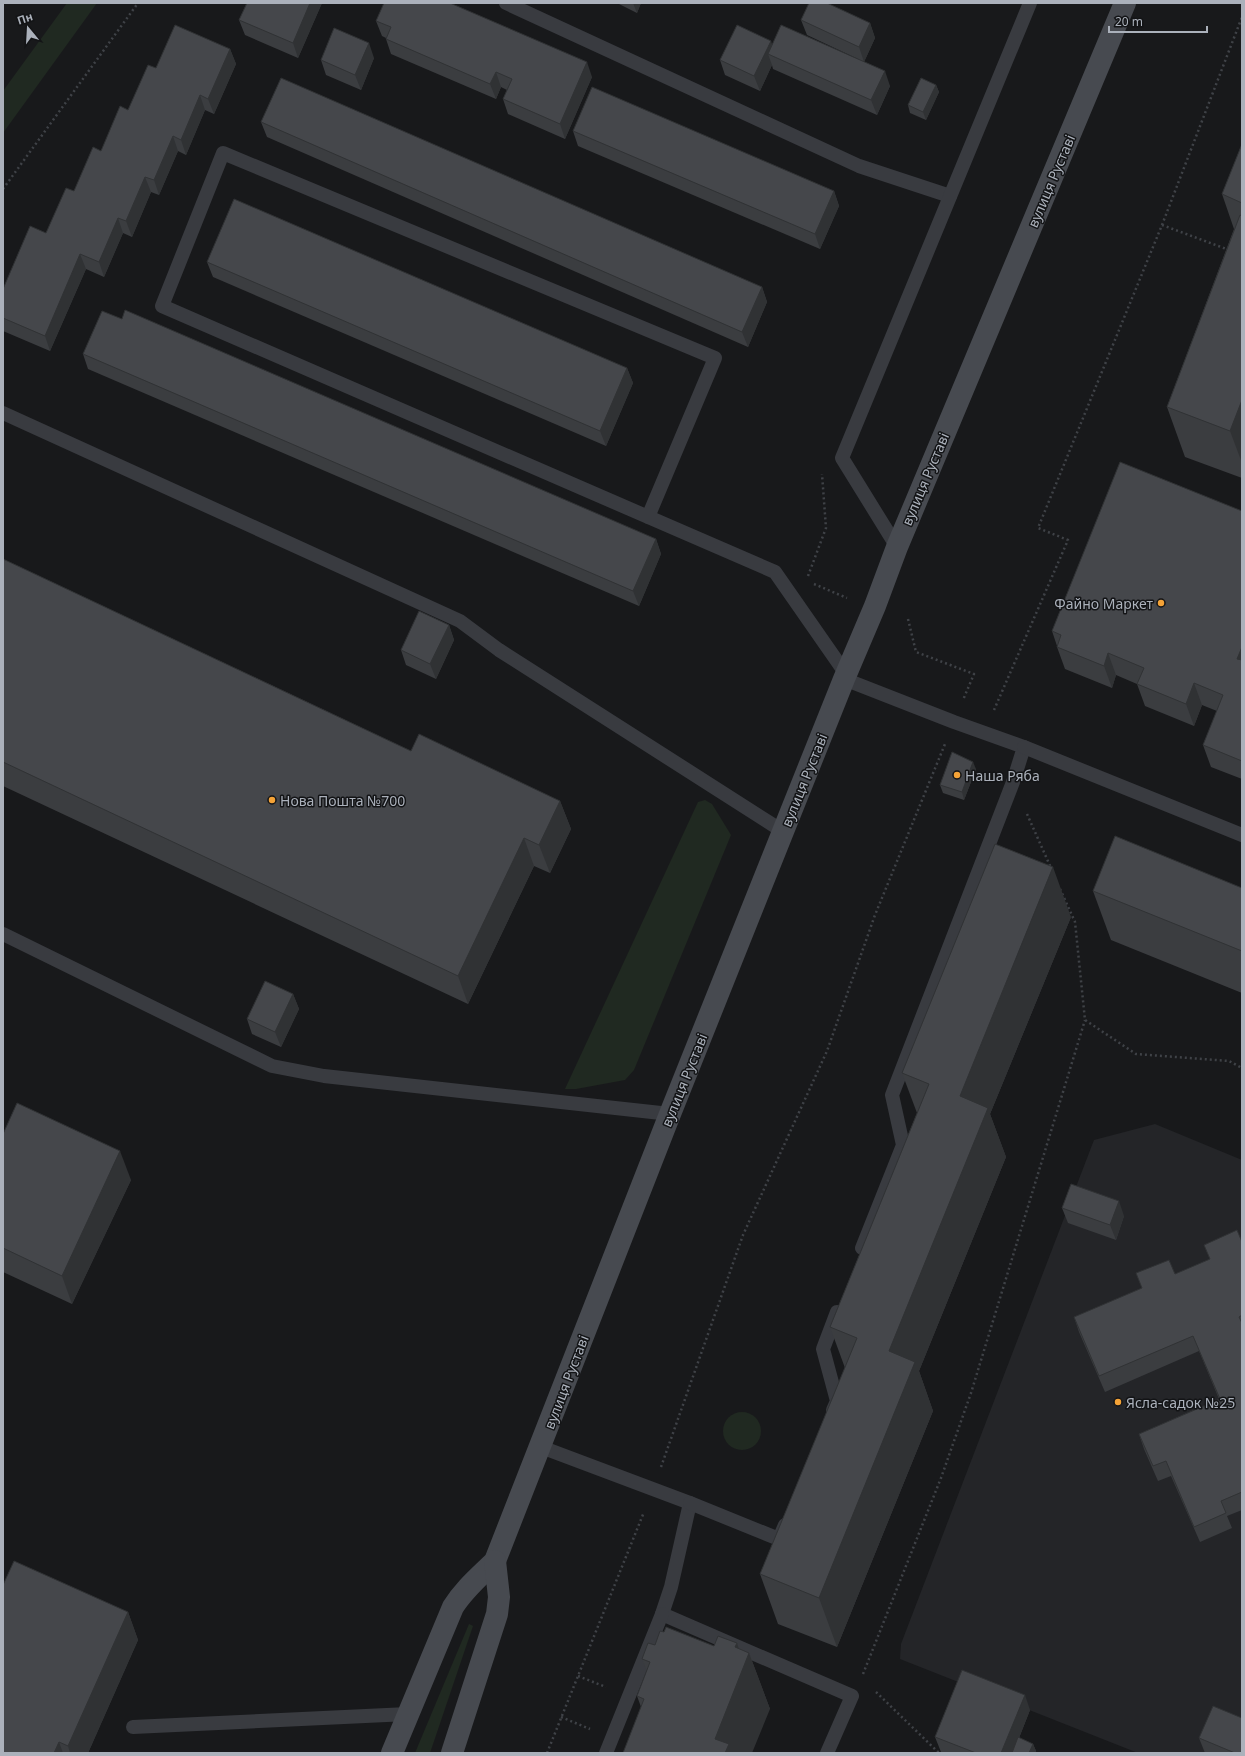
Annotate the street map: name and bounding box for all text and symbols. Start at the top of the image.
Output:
north arrow [8,8,48,48]
text: Пн [15,8,34,28]
scale bar [1109,8,1207,34]
text: 20 m [1115,13,1143,30]
street label: вулиця Руставі [1023,132,1079,230]
street label: вулиця Руставі [897,430,953,528]
place label: Файно Маркет [1054,594,1153,613]
marker: Файно Маркет [1156,598,1166,608]
street label: вулиця Руставі [777,730,831,830]
place label: Наша Ряба [965,766,1040,785]
marker: Наша Ряба [952,770,962,780]
place label: Нова Пошта №700 [280,791,405,810]
marker: Нова Пошта №700 [267,795,277,805]
street label: вулиця Руставі [657,1030,711,1130]
street label: вулиця Руставі [539,1332,593,1432]
place label: Ясла-садок №25 [1126,1393,1235,1412]
marker: Ясла-садок №25 [1113,1397,1123,1407]

